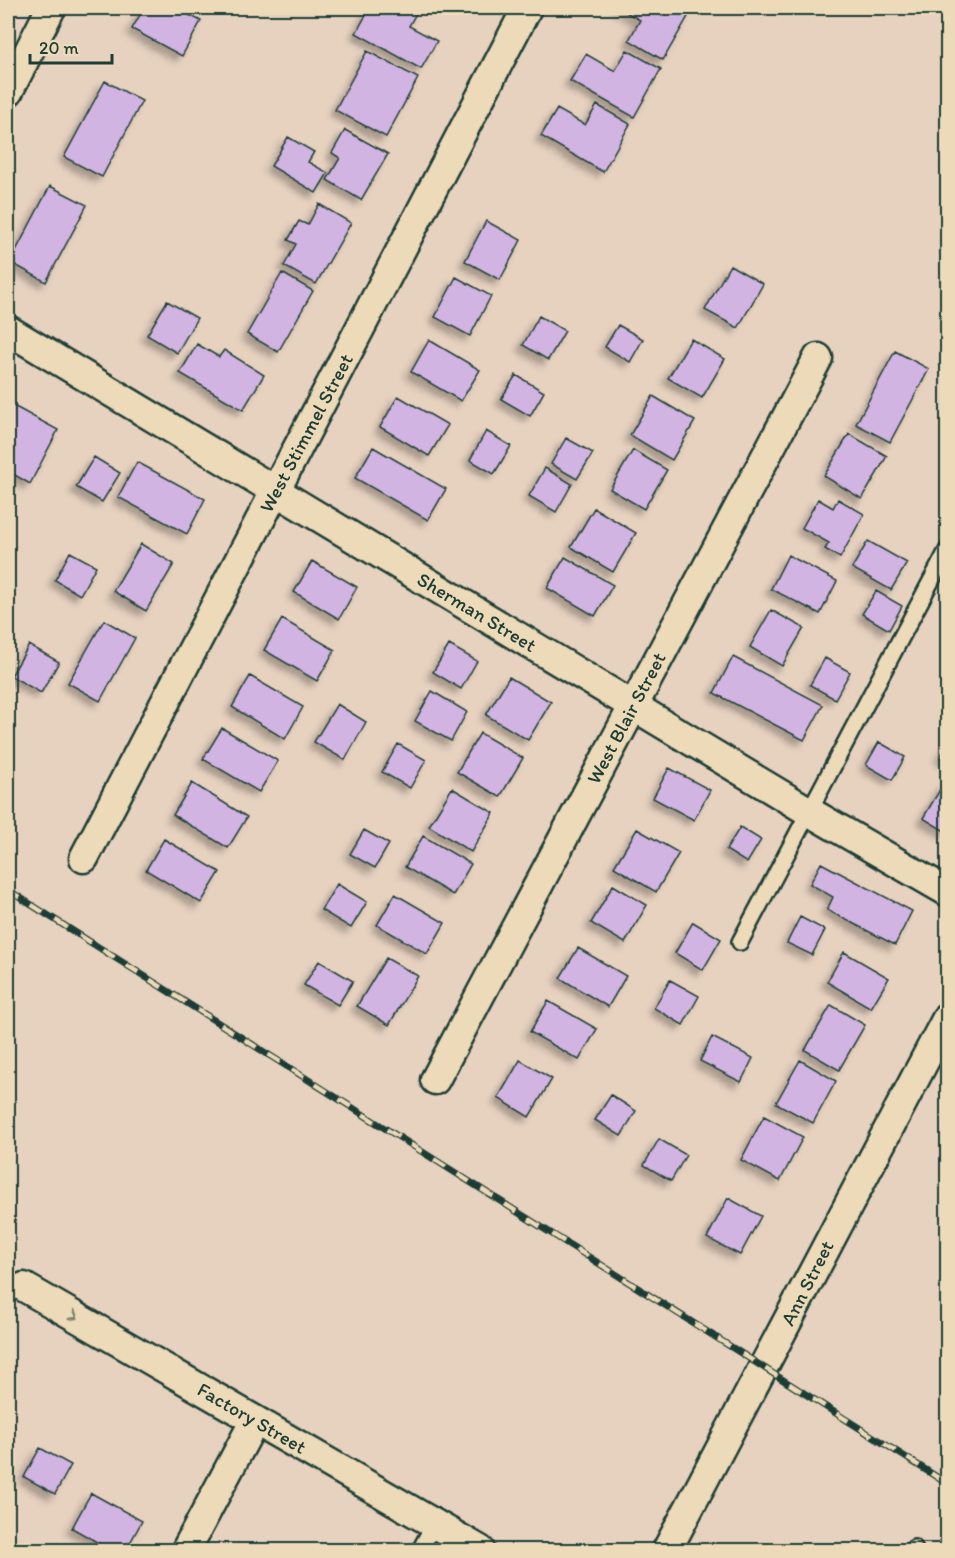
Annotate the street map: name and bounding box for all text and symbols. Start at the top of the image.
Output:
scale bar [30,27,112,65]
text: 20 m [39,37,79,59]
street label: West Stimmel Street [254,350,358,516]
street label: Sherman Street [413,567,541,657]
street label: West Blair Street [581,648,671,788]
street label: Ann Street [775,1236,839,1330]
one-way arrow [68,1309,79,1320]
street label: Factory Street [193,1377,311,1459]

